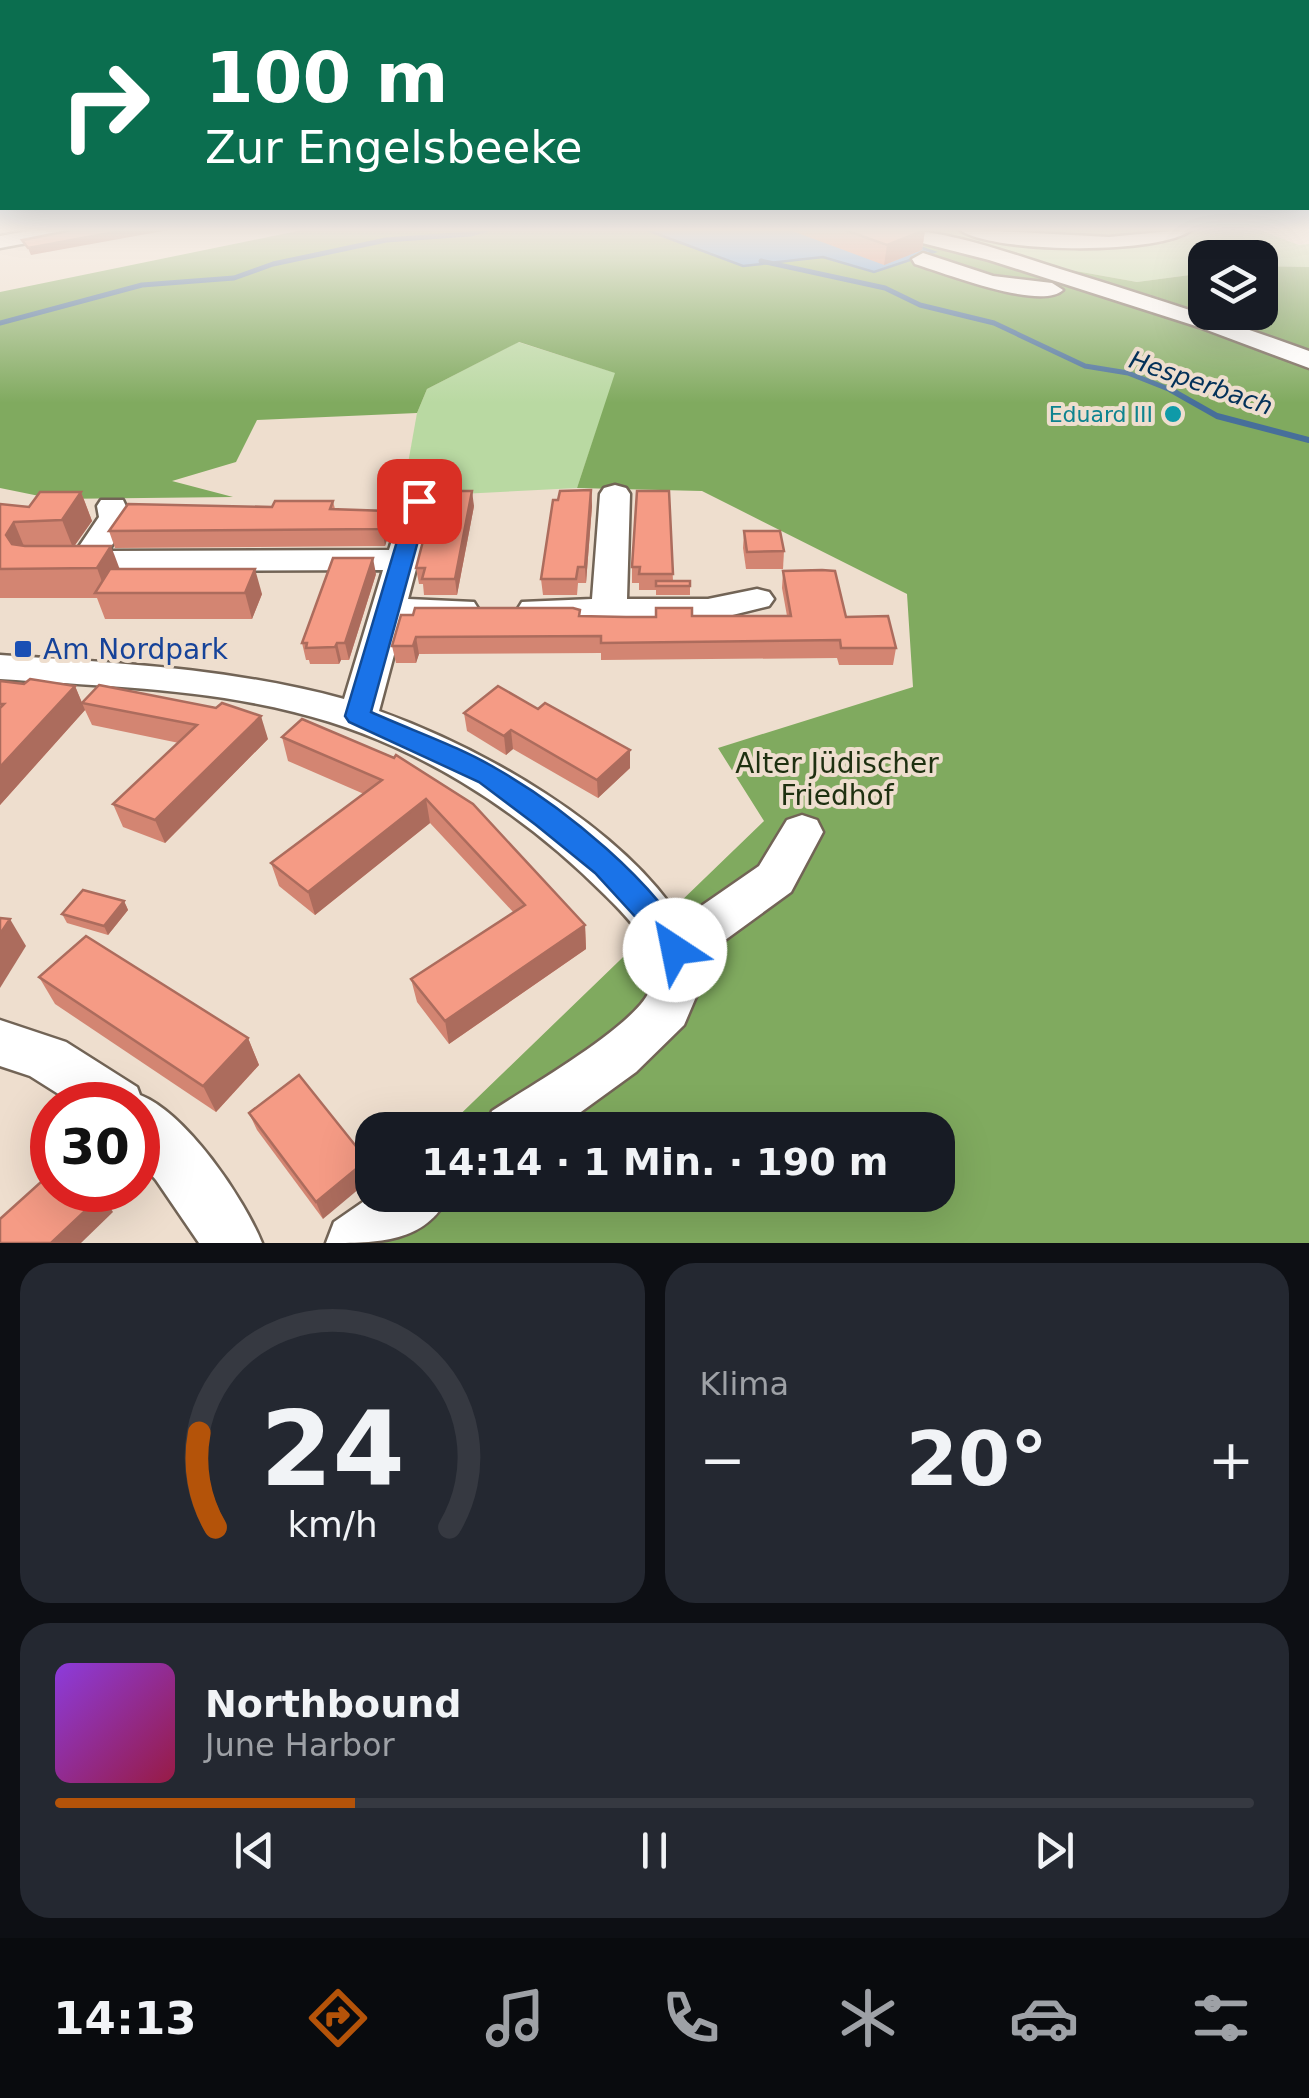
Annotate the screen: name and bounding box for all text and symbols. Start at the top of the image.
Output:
text: 100 m [205,37,448,119]
icon: right [40,40,170,170]
text: Zur Engelsbeeke [205,121,582,174]
map controls [1188,240,1278,330]
button: layers [1188,240,1278,330]
water label: Hesperbach [1126,345,1276,421]
place label: Eduard III [1049,402,1153,427]
marker: Eduard III [1162,403,1184,425]
pin [377,459,462,544]
icon: arrive [392,474,447,529]
place label: Am Nordpark [43,633,229,666]
marker: Am Nordpark [12,638,34,660]
park label: Alter Jüdischer Friedhof [735,747,939,812]
position arrow [623,898,727,1002]
speed limit sign: 30 [30,1082,160,1212]
text: 14:14 · 1 Min. · 190 m [422,1140,888,1184]
text: Klima [700,1365,789,1403]
text: 24 [260,1388,405,1510]
text: 20° [906,1415,1048,1503]
text: − [700,1428,746,1492]
text: + [1208,1428,1254,1492]
text: km/h [287,1504,377,1545]
text: Northbound [205,1682,461,1726]
text: June Harbor [205,1726,395,1764]
icon: previous [227,1823,282,1878]
icon: pause [627,1823,682,1878]
icon: next [1027,1823,1082,1878]
icon: directions [303,1983,373,2053]
icon: music [480,1983,550,2053]
icon: phone [656,1983,726,2053]
icon: climate [833,1983,903,2053]
icon: car [1009,1983,1079,2053]
icon: filters [1186,1983,1256,2053]
text: 14:13 [53,1992,197,2045]

